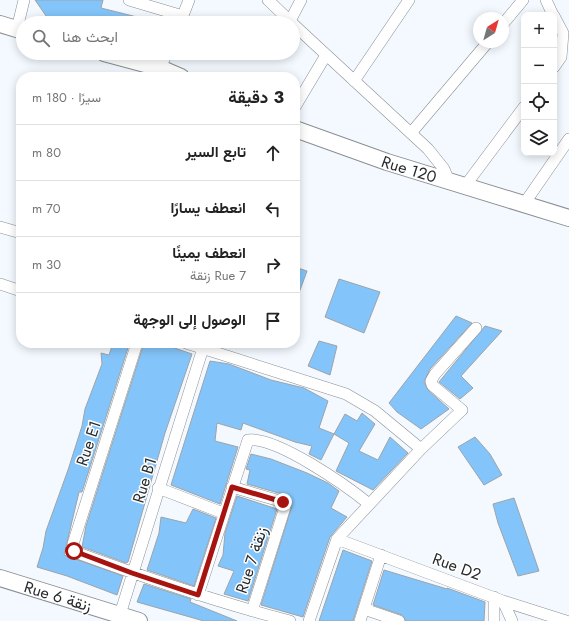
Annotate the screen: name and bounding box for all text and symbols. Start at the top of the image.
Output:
north arrow [473,12,509,48]
map controls [521,12,557,156]
button: + [521,12,557,48]
search box [16,16,300,60]
text: ابحث هنا [62,26,118,48]
icon: search [30,27,52,49]
button: − [521,48,557,84]
button: locate [521,84,557,120]
text: 3 دقيقة [228,85,284,109]
text: سيرًا · 180 m [32,88,101,107]
button: layers [521,120,557,156]
text: تابع السير [186,141,246,163]
icon: ahead [262,142,284,164]
text: 80 m [32,143,61,162]
street label: Rue 120 [378,150,439,189]
text: انعطف يسارًا [171,197,246,219]
icon: left [262,198,284,220]
text: 70 m [32,199,61,218]
text: انعطف يمينًا [172,242,246,264]
icon: right [262,254,284,276]
text: 30 m [32,255,61,274]
text: Rue 7 زنقة [190,266,246,285]
text: الوصول إلى الوجهة [133,309,246,331]
icon: arrive [262,310,284,332]
street label: Rue E1 [70,418,107,469]
street label: Rue B1 [127,455,162,506]
route end [274,493,292,511]
street label: Rue 7 زنقة [230,524,273,596]
route start [65,542,83,560]
street label: Rue D2 [429,547,484,586]
street label: Rue 6 زنقة [21,575,95,618]

